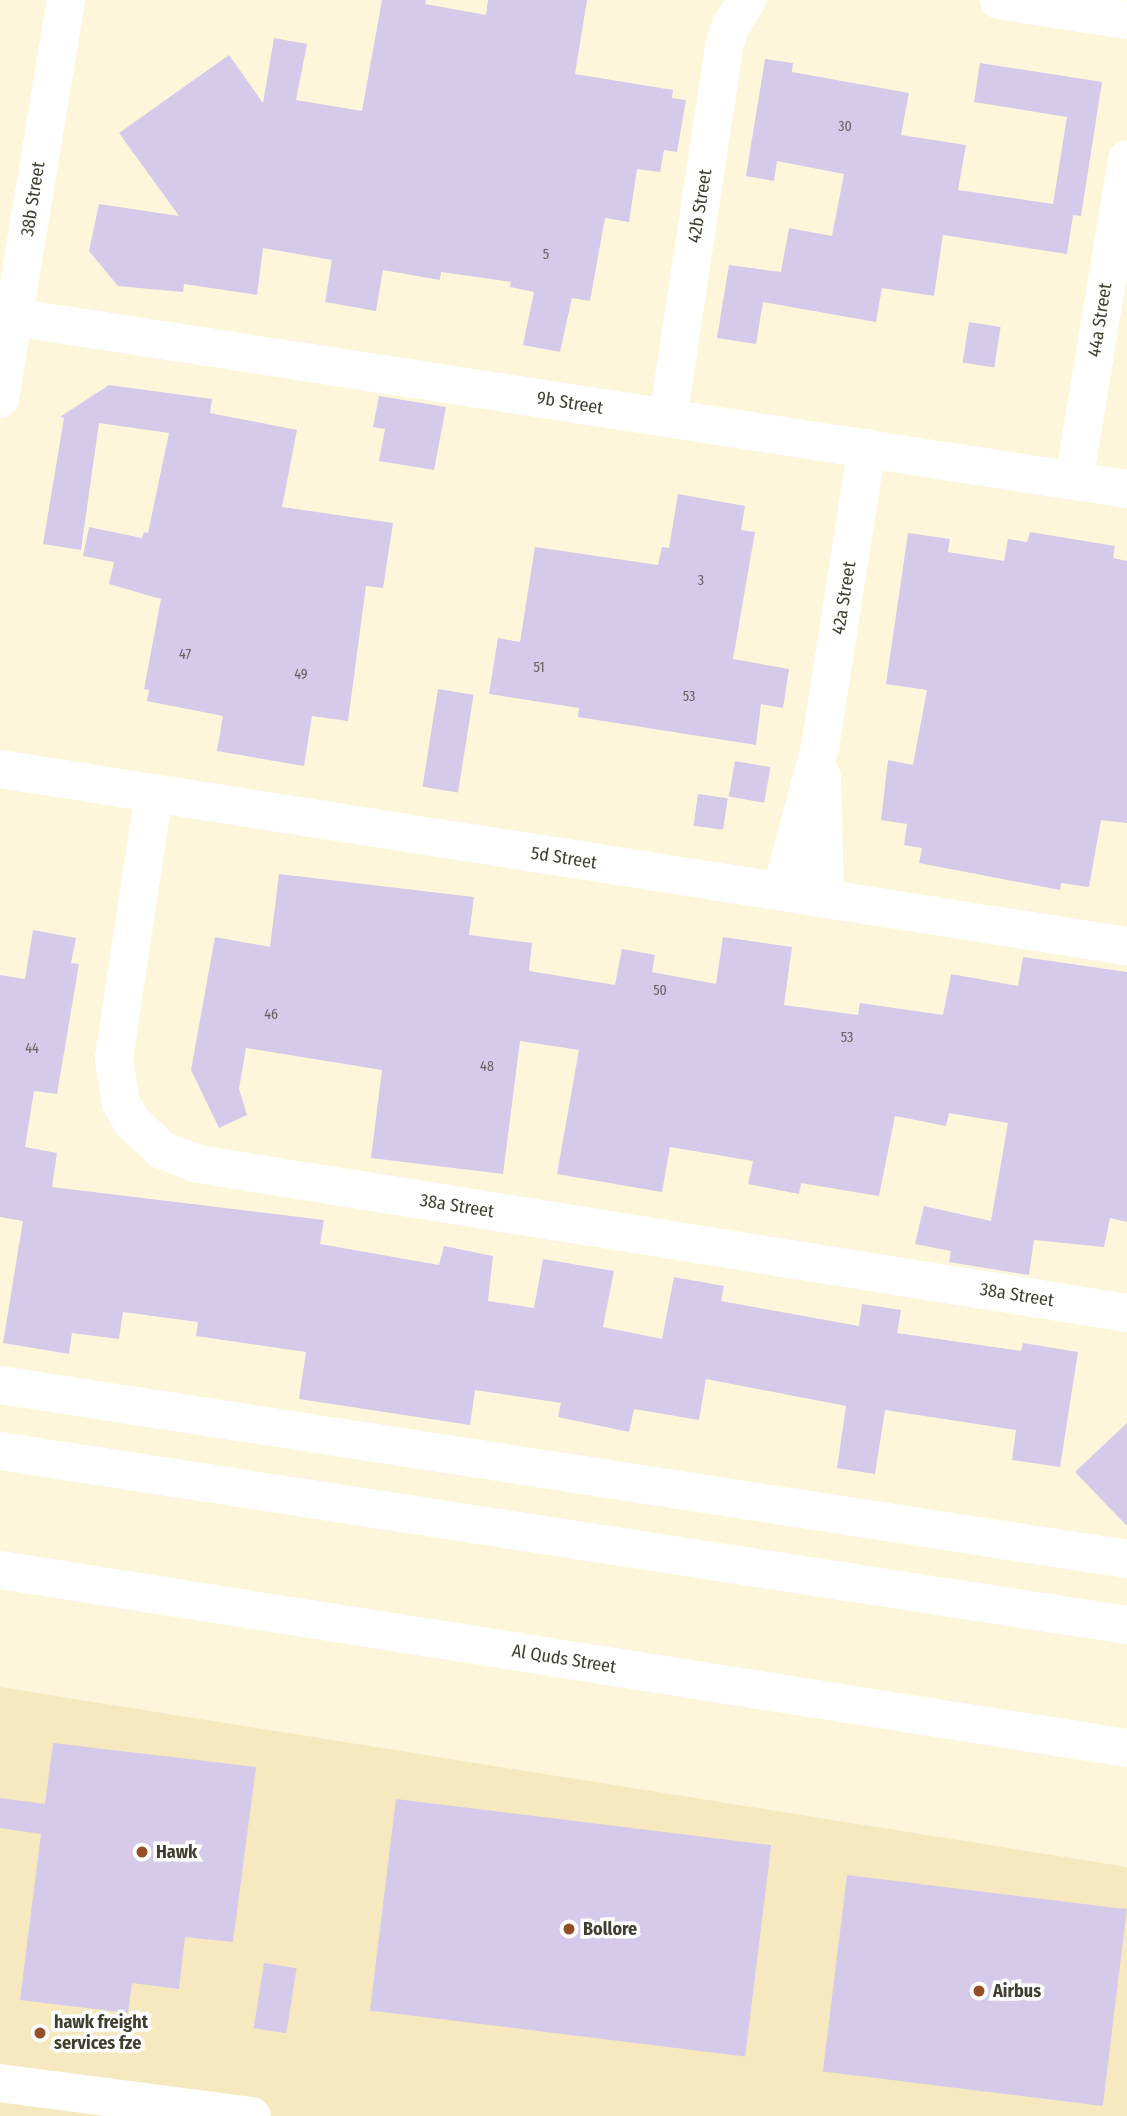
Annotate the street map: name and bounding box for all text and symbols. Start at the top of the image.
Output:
house number: 30 [838,119,852,135]
street label: 38b Street [16,160,50,238]
street label: 42b Street [684,168,716,244]
house number: 5 [543,247,549,263]
street label: 44a Street [1083,281,1117,359]
street label: 9b Street [535,387,605,419]
street label: 42a Street [828,560,860,636]
house number: 3 [698,573,704,589]
house number: 47 [179,647,191,663]
house number: 51 [533,660,545,676]
house number: 49 [294,667,308,683]
house number: 53 [683,689,695,705]
street label: 5d Street [530,842,598,874]
house number: 50 [653,983,667,999]
house number: 46 [264,1007,278,1023]
house number: 53 [841,1030,853,1046]
house number: 44 [25,1041,39,1057]
house number: 48 [480,1059,494,1075]
street label: 38a Street [419,1190,495,1222]
street label: 38a Street [979,1279,1055,1311]
street label: Al Quds Street [510,1640,618,1678]
place label: Hawk [156,1841,197,1863]
marker: Hawk [134,1844,150,1860]
place label: Bollore [583,1918,637,1940]
marker: Bollore [561,1921,577,1937]
place label: Airbus [993,1980,1041,2002]
marker: Airbus [971,1983,987,1999]
place label: hawk freight services fze [54,2012,148,2054]
marker: hawk freight services fze [32,2025,48,2041]

